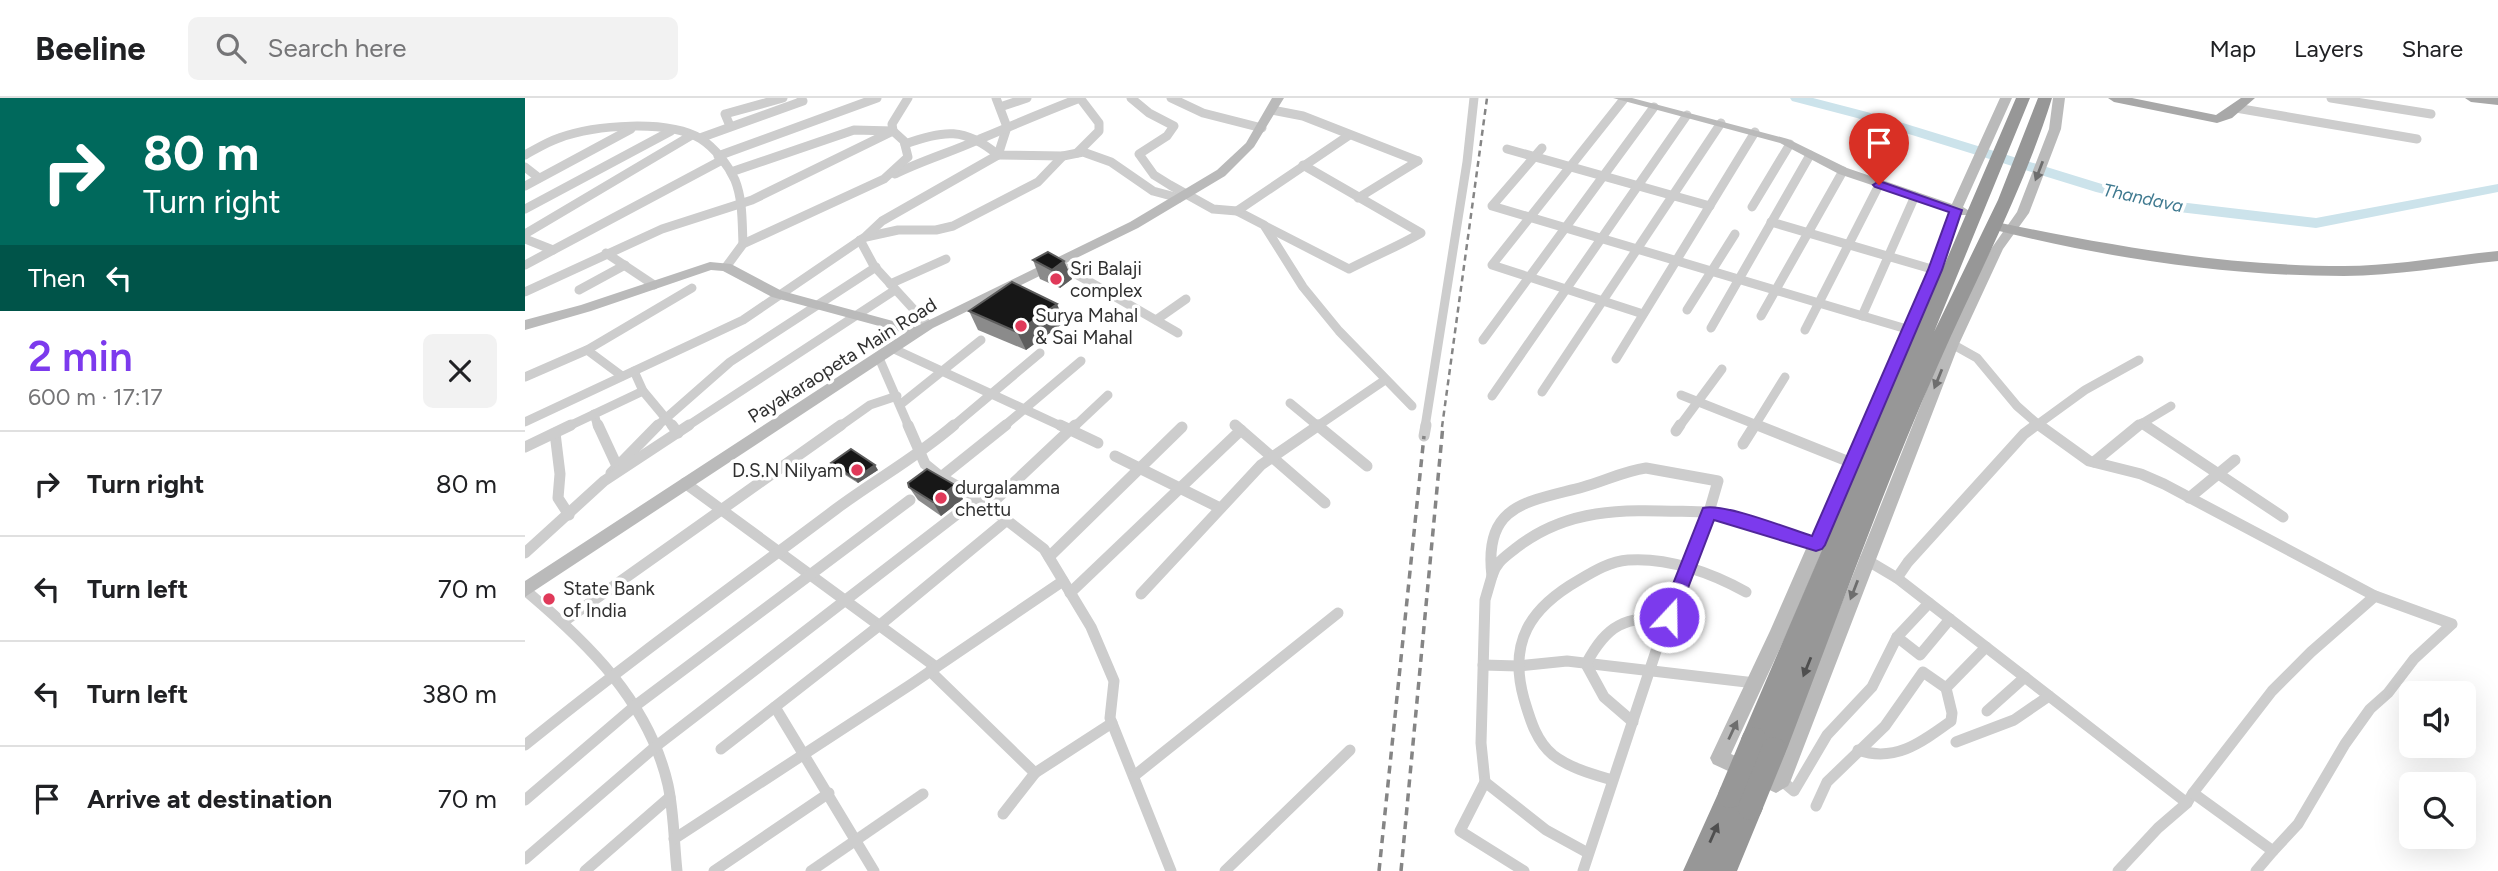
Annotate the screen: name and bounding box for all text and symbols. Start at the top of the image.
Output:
search box [188,17,678,80]
text: Beeline [35,29,146,68]
icon: search [212,29,250,67]
text: Search here [268,32,406,64]
text: Map [2209,34,2256,63]
text: Layers [2294,34,2363,63]
text: Share [2401,34,2463,63]
pin [1849,113,1909,185]
text: 80 m [143,123,259,182]
icon: arrive [1860,124,1898,162]
icon: right [28,126,119,217]
one-way arrow [2034,160,2045,181]
water label: Thandava [2101,179,2186,217]
text: Turn right [143,183,281,221]
place label: Sri Balaji complex [1070,257,1142,302]
icon: left [100,259,138,297]
text: Then [28,262,86,294]
marker: Sri Balaji complex [1048,271,1064,287]
street label: Payakaraopeta Main Road [744,293,941,428]
place label: Surya Mahal & Sai Mahal [1035,304,1138,349]
marker: Surya Mahal & Sai Mahal [1013,318,1029,334]
text: 2 min [28,331,133,382]
button: close [423,334,497,408]
one-way arrow [1933,369,1944,390]
text: 600 m · 17:17 [28,383,162,411]
place label: D.S.N Nilyam [732,459,843,482]
marker: D.S.N Nilyam [849,462,865,478]
icon: right [28,465,66,503]
text: Turn right [87,468,204,500]
text: 80 m [436,468,497,500]
place label: durgalamma chettu [955,476,1060,521]
marker: durgalamma chettu [933,490,949,506]
icon: left [28,570,66,608]
text: Turn left [87,573,188,605]
text: 70 m [438,573,497,605]
place label: State Bank of India [563,577,656,622]
position arrow [1632,580,1706,654]
one-way arrow [1848,580,1859,601]
marker: State Bank of India [541,591,557,607]
one-way arrow [1801,656,1812,677]
icon: left [28,675,66,713]
text: Turn left [87,678,188,710]
text: 380 m [422,678,497,710]
map controls [2399,681,2476,849]
button: sound [2399,681,2476,758]
one-way arrow [1727,720,1739,740]
button: search [2399,772,2476,849]
icon: arrive [28,780,66,818]
text: Arrive at destination [87,783,332,815]
text: 70 m [438,783,497,815]
one-way arrow [1708,823,1720,843]

